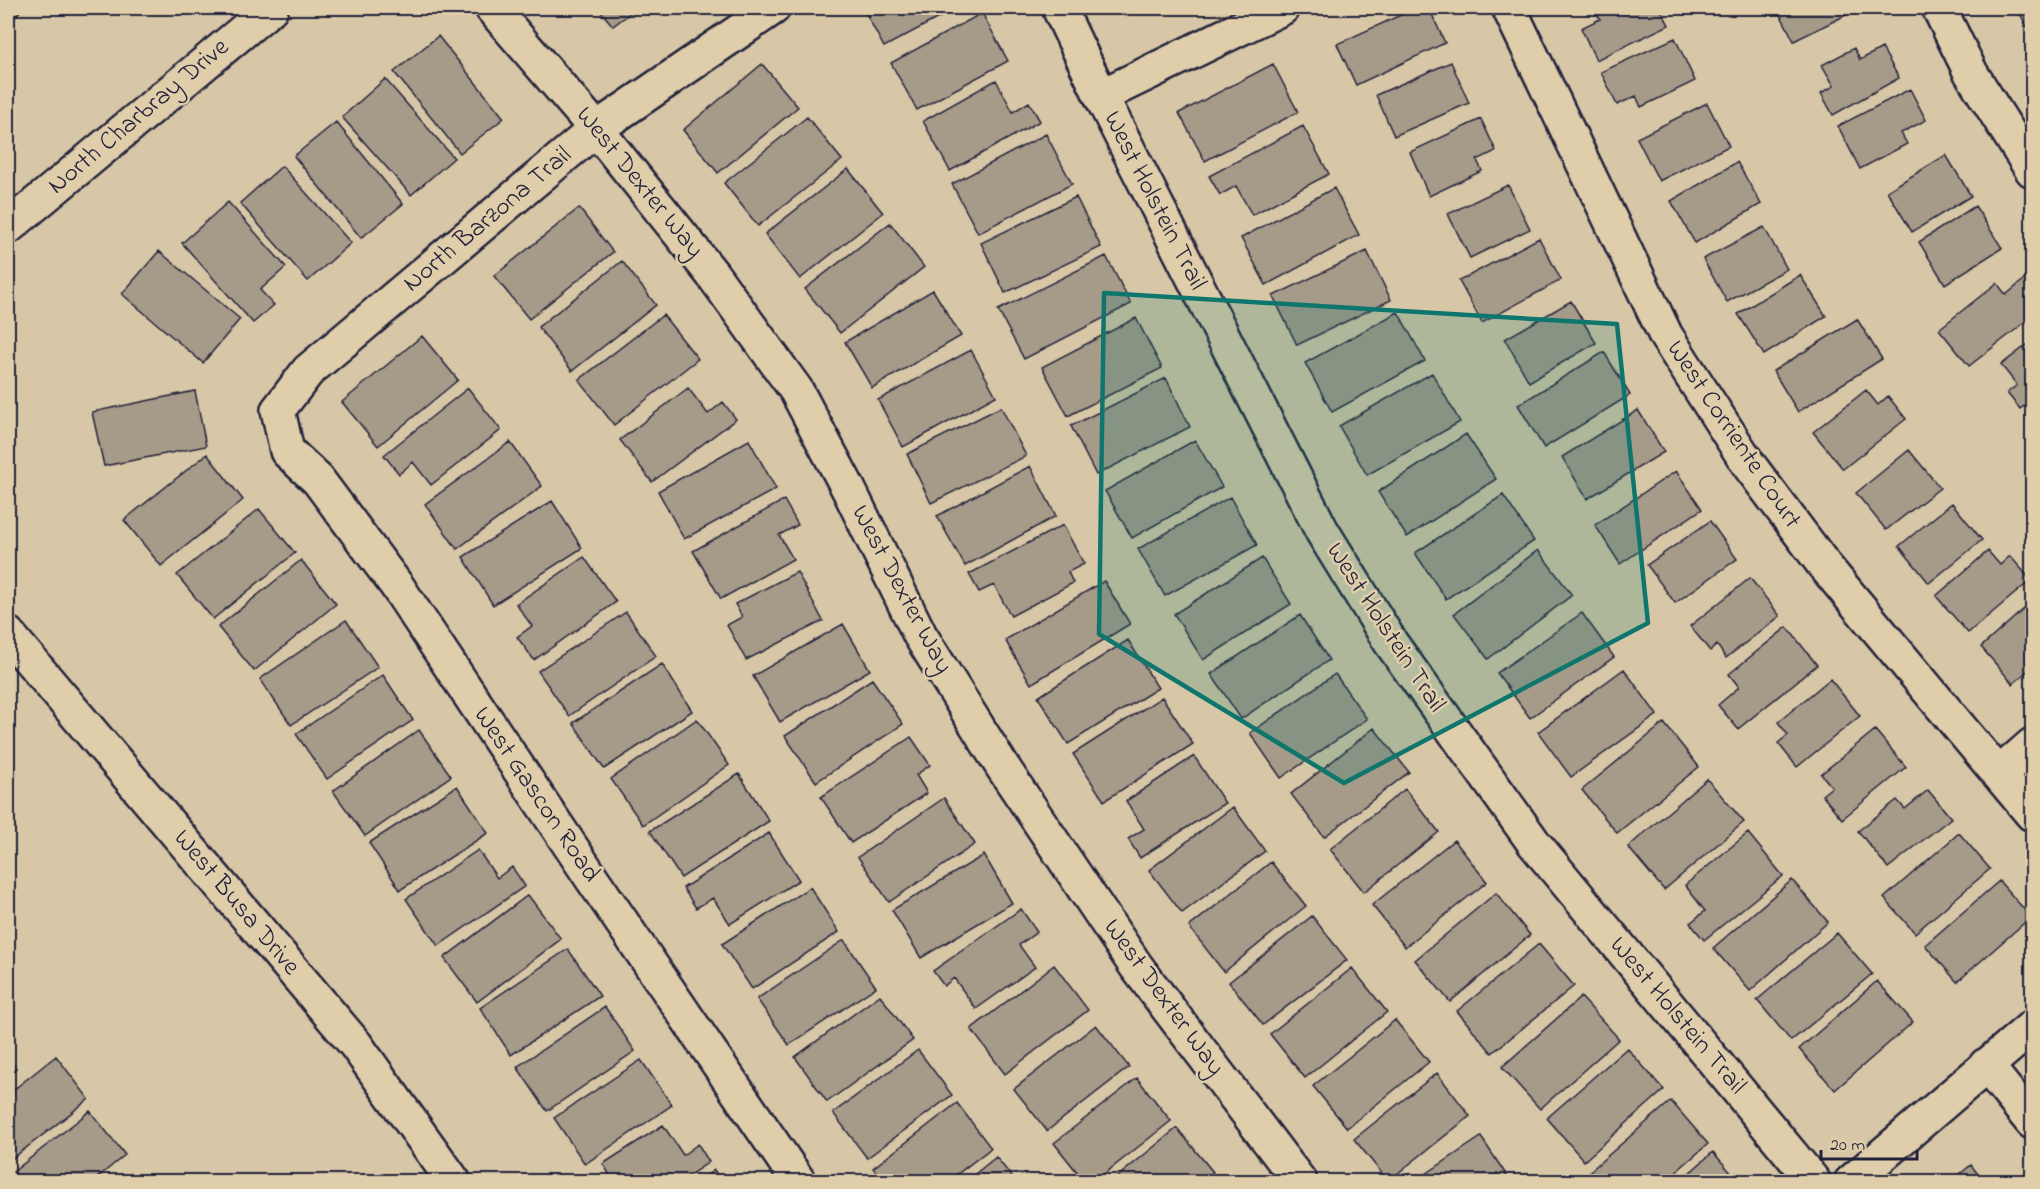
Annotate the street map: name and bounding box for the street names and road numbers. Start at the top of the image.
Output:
street label: North Charbray Drive [40,29,238,204]
street label: West Dexter Way [566,99,712,267]
street label: West Holstein Trail [1093,105,1215,297]
street label: North Barzona Trail [395,138,581,302]
street label: West Corriente Court [1656,333,1810,537]
street label: West Dexter Way [841,499,961,681]
street label: West Holstein Trail [1316,535,1454,721]
street label: West Gascon Road [463,699,609,891]
street label: West Busa Drive [163,822,309,985]
street label: West Dexter Way [1093,911,1233,1085]
street label: West Holstein Trail [1599,929,1755,1103]

